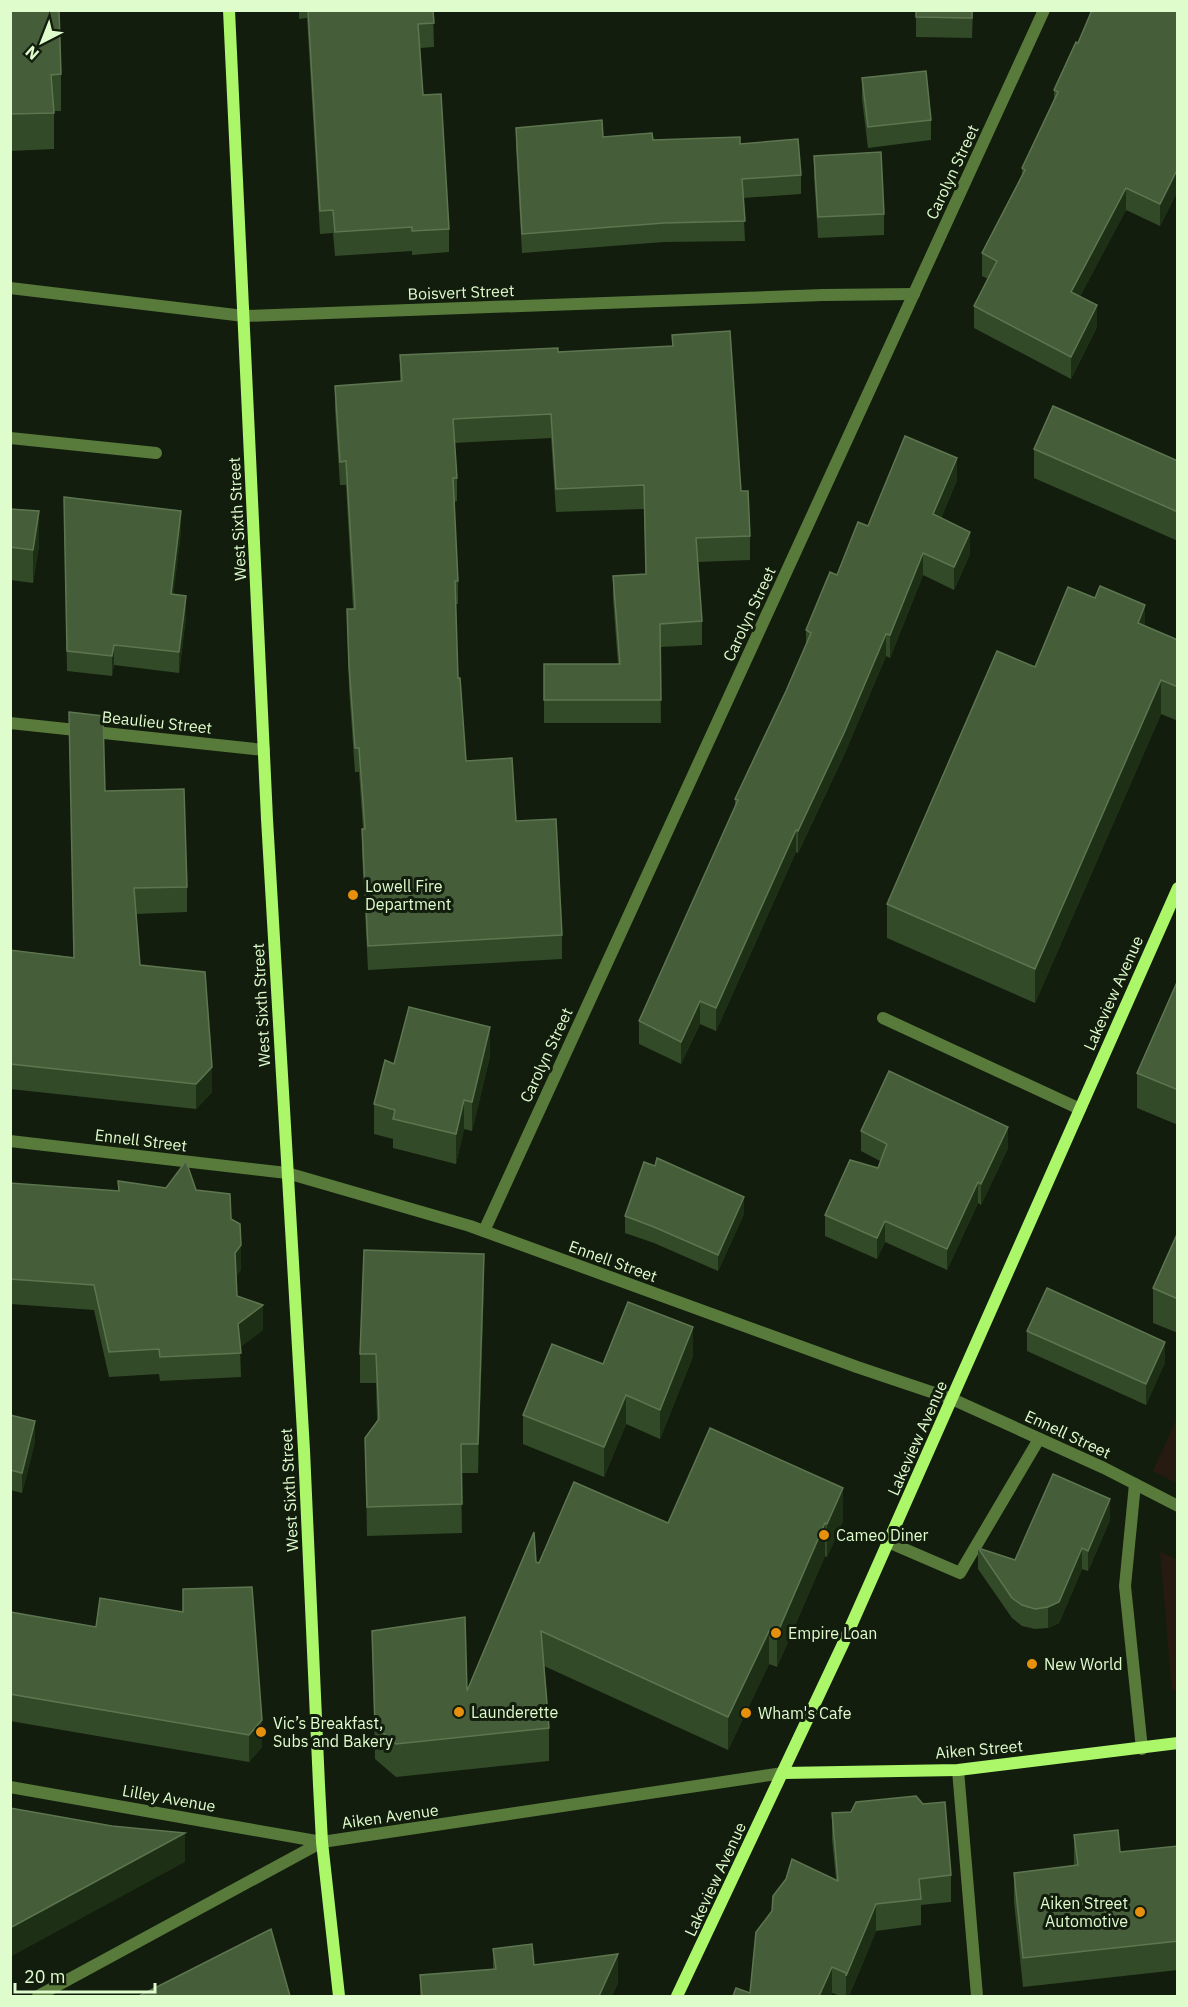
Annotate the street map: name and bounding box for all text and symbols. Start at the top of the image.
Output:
north arrow [12,12,72,72]
text: N [21,42,43,64]
street label: Carolyn Street [921,121,983,223]
street label: Boisvert Street [407,280,515,304]
street label: West Sixth Street [224,457,250,581]
street label: Carolyn Street [718,563,780,665]
street label: Beaulieu Street [101,706,213,738]
place label: Lowell Fire Department [365,876,451,914]
marker: Lowell Fire Department [346,888,360,902]
street label: Lakeview Avenue [1079,932,1147,1053]
street label: West Sixth Street [248,943,274,1067]
street label: Carolyn Street [515,1004,577,1106]
street label: Ennell Street [94,1124,188,1156]
street label: Ennell Street [566,1236,660,1286]
street label: Lakeview Avenue [883,1377,951,1498]
street label: Ennell Street [1022,1405,1114,1463]
street label: West Sixth Street [276,1428,302,1552]
place label: Cameo Diner [836,1525,929,1545]
marker: Cameo Diner [817,1528,831,1542]
place label: Empire Loan [788,1623,877,1643]
marker: Empire Loan [769,1626,783,1640]
place label: New World [1044,1654,1123,1674]
marker: New World [1025,1657,1039,1671]
place label: Launderette [471,1702,558,1722]
place label: Wham's Cafe [758,1703,852,1723]
marker: Launderette [452,1705,466,1719]
marker: Wham's Cafe [739,1706,753,1720]
place label: Vic’s Breakfast, Subs and Bakery [273,1713,393,1751]
marker: Vic’s Breakfast, Subs and Bakery [254,1725,268,1739]
street label: Aiken Street [934,1735,1024,1763]
street label: Lilley Avenue [121,1780,217,1816]
street label: Aiken Avenue [340,1799,440,1833]
street label: Lakeview Avenue [680,1819,750,1939]
place label: Aiken Street Automotive [1040,1893,1128,1931]
marker: Aiken Street Automotive [1133,1905,1147,1919]
scale bar [15,1956,154,1994]
text: 20 m [24,1965,66,1988]

